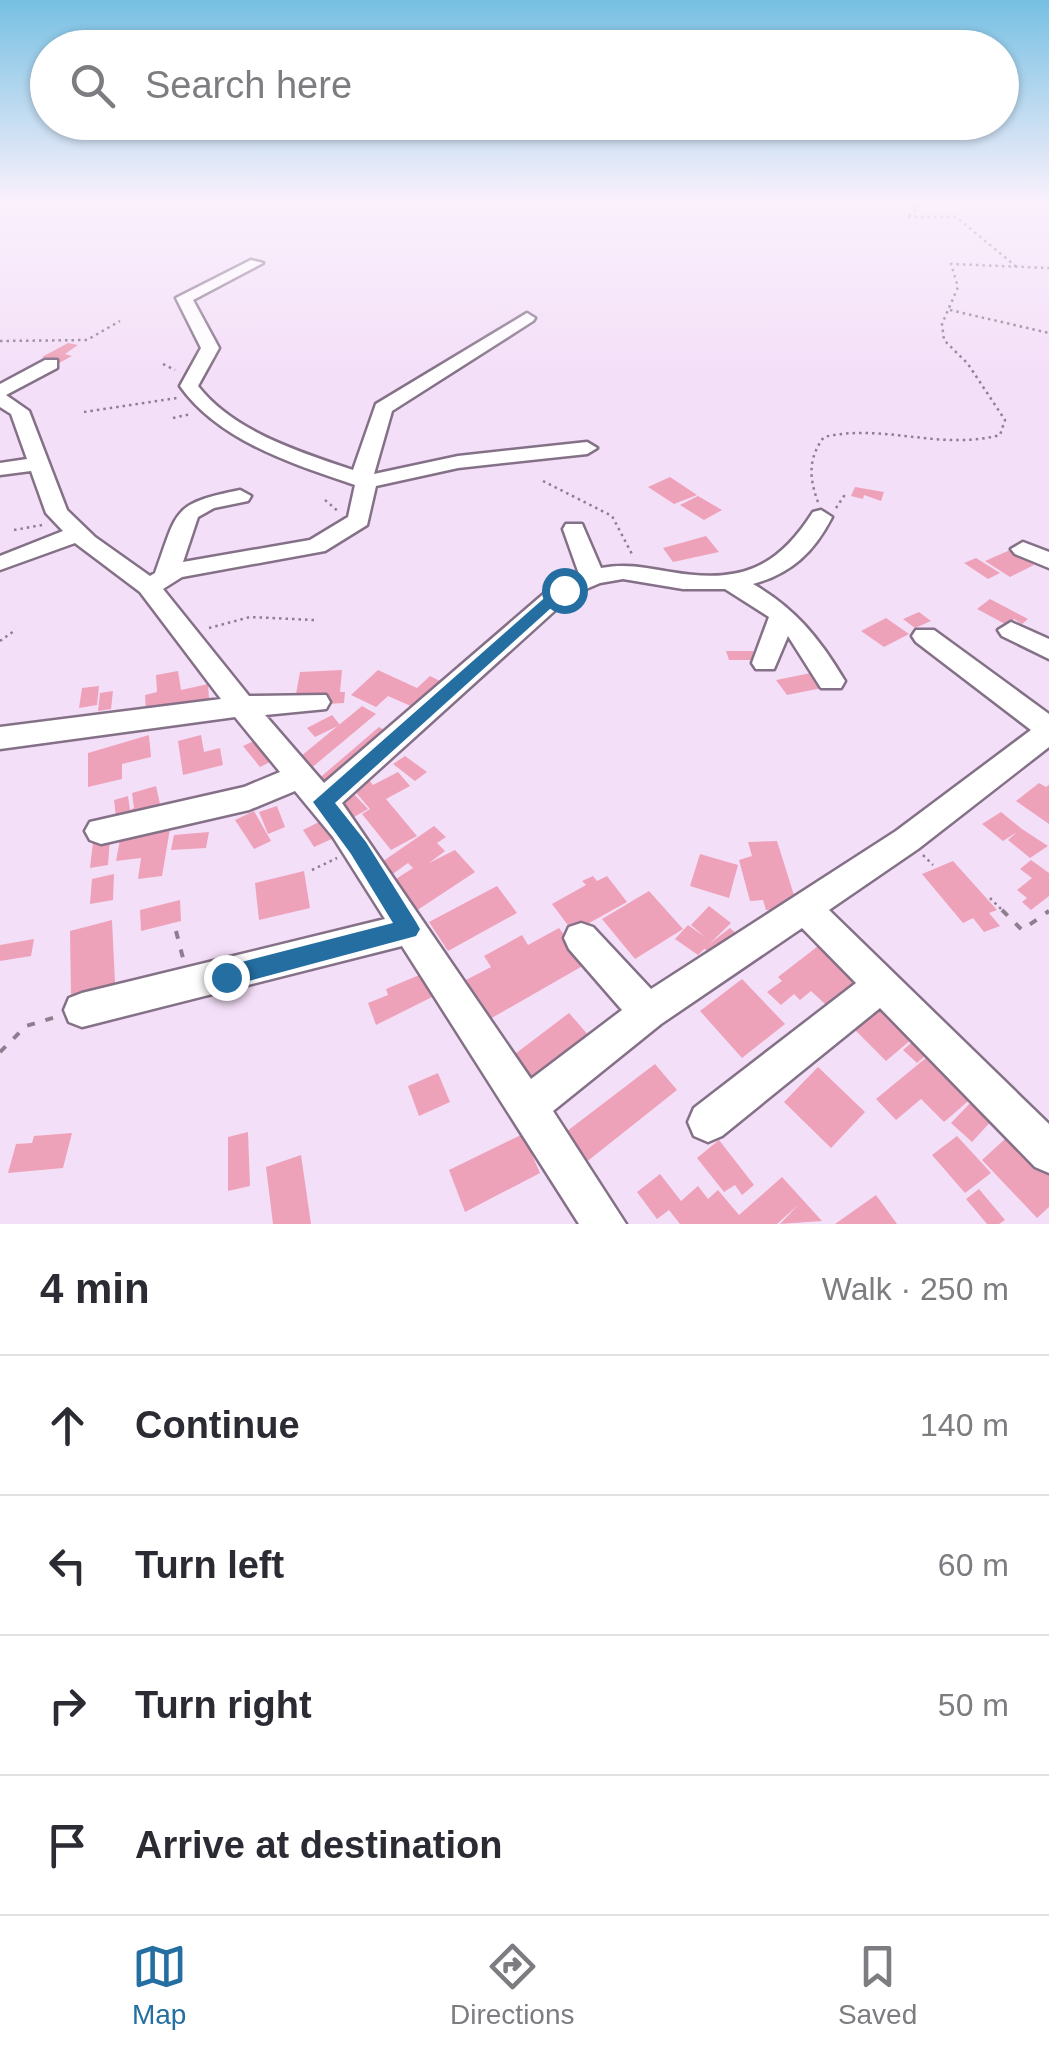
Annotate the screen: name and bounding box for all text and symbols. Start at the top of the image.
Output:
search box [30,30,1019,140]
icon: search [65,58,120,113]
text: Search here [145,64,352,106]
route start [542,568,588,614]
route end [204,955,250,1001]
text: 4 min [40,1265,150,1312]
text: Walk · 250 m [822,1271,1009,1307]
icon: ahead [40,1398,95,1453]
text: Continue [135,1404,300,1446]
text: 140 m [920,1407,1009,1443]
icon: left [40,1538,95,1593]
text: Turn left [135,1544,284,1586]
text: 60 m [938,1547,1009,1583]
icon: right [40,1678,95,1733]
text: Turn right [135,1684,312,1726]
text: 50 m [938,1687,1009,1723]
icon: arrive [40,1818,95,1873]
text: Arrive at destination [135,1824,502,1866]
tab: Map [132,1939,187,2031]
tab: Directions [450,1939,575,2031]
tab: Saved [838,1939,917,2031]

